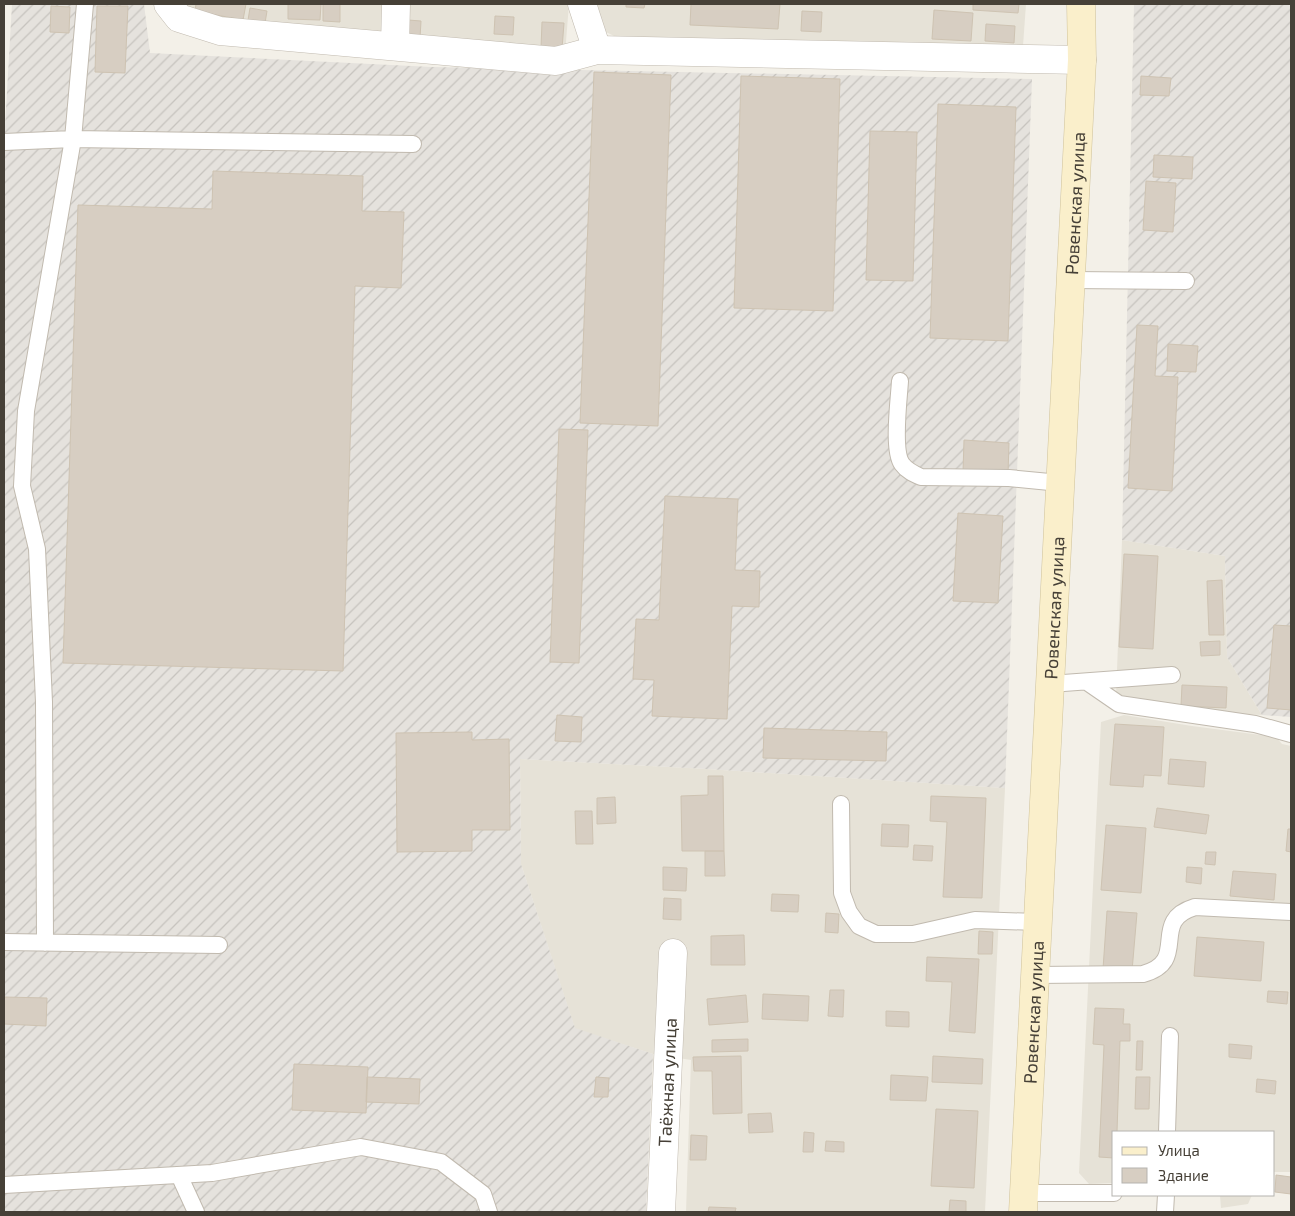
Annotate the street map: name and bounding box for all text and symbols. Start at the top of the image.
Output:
street label: Ровенская улица [1060,131,1089,276]
street label: Ровенская улица [1039,536,1069,680]
street label: Ровенская улица [1019,940,1048,1085]
street label: Таёжная улица [653,1017,681,1147]
legend [1112,1131,1275,1196]
text: Улица [1158,1141,1200,1159]
text: Здание [1158,1166,1209,1184]

